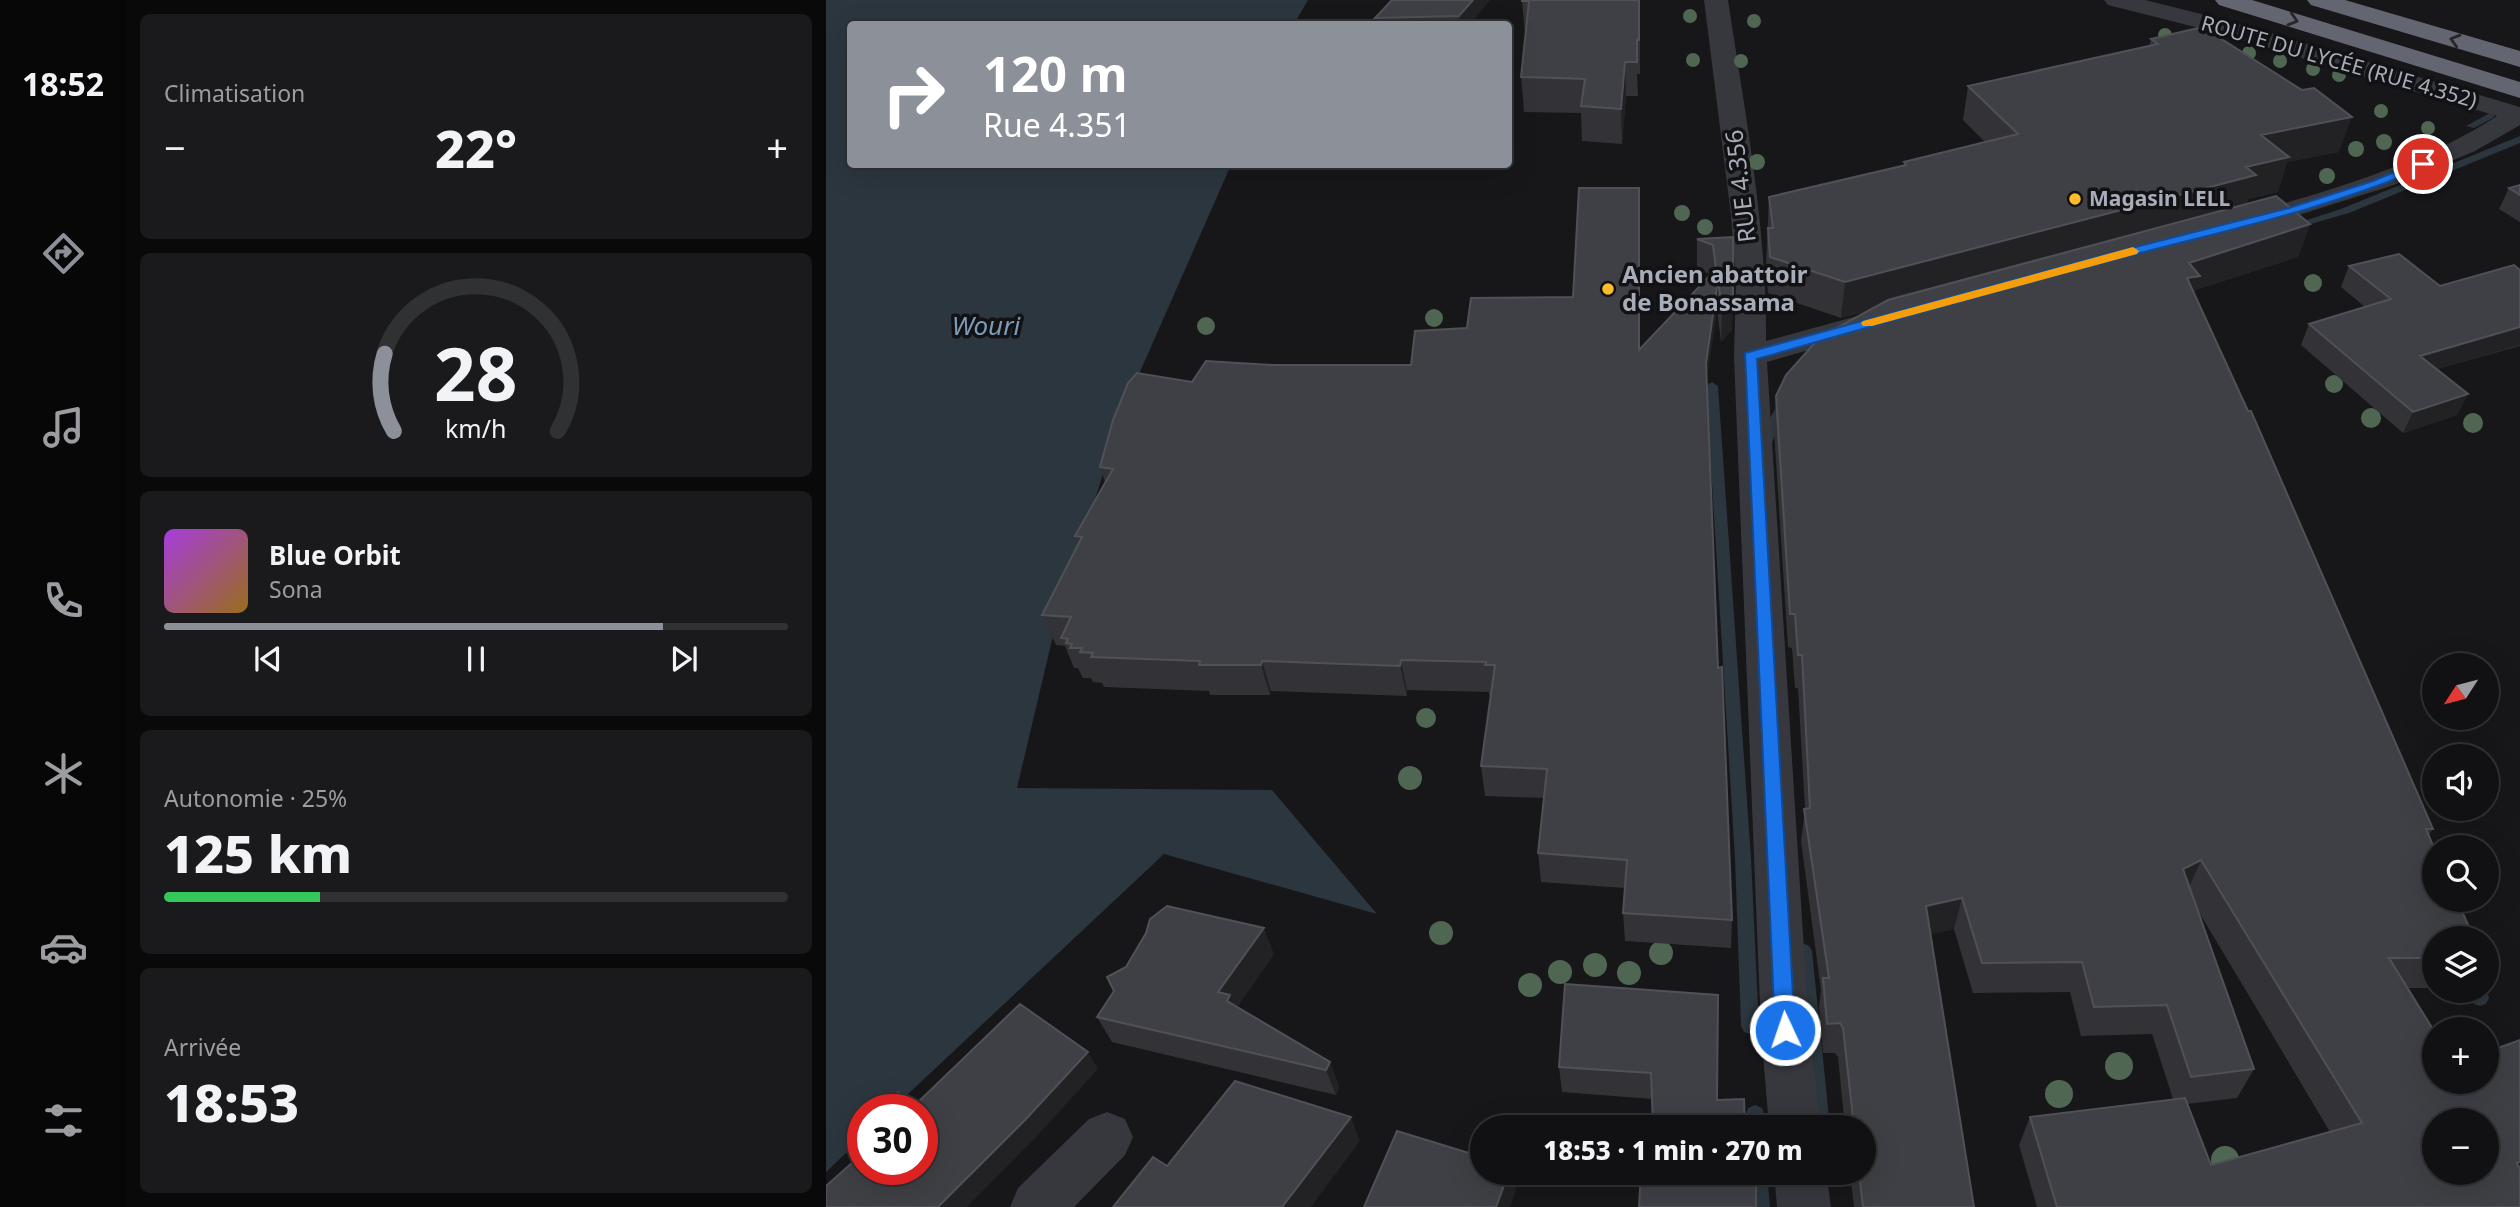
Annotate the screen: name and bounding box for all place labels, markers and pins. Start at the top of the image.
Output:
pin [2393,134,2453,194]
place label: Magasin LELL [2089,184,2230,212]
marker: Magasin LELL [2067,191,2083,207]
place label: Ancien abattoir de Bonassama [1622,257,1808,318]
marker: Ancien abattoir de Bonassama [1600,281,1616,297]

